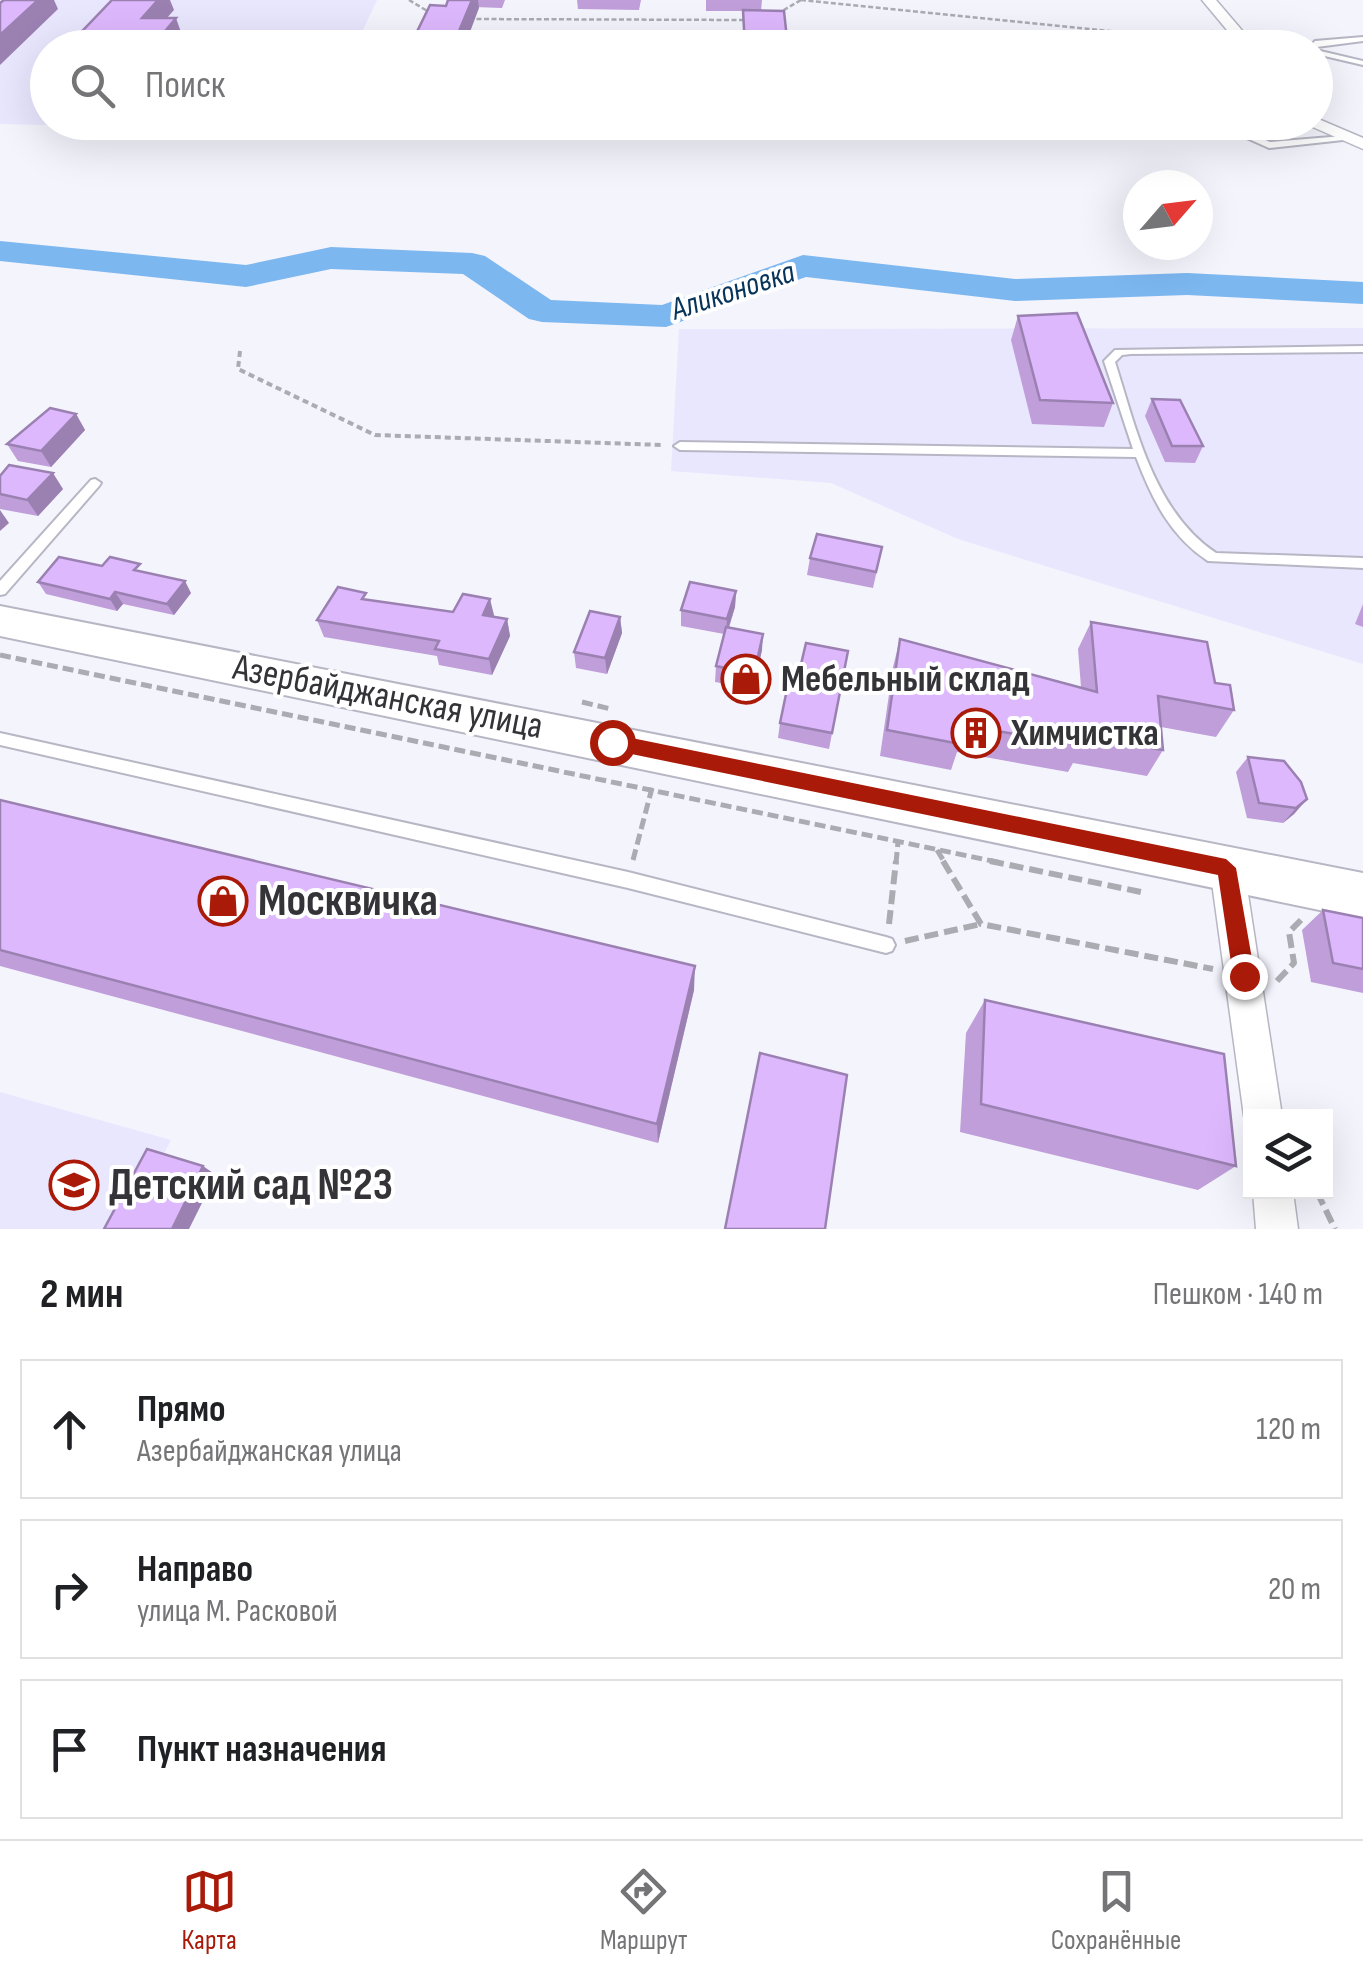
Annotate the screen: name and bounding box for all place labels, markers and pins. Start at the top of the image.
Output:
shop icon: Мебельный склад [720,653,772,705]
place label: Мебельный склад [781,657,1030,702]
building icon: Химчистка [950,707,1002,759]
place label: Химчистка [1010,711,1159,756]
place label: Москвичка [258,874,438,929]
shop icon: Москвичка [197,875,249,927]
place label: Детский сад №23 [109,1158,393,1213]
school or university icon: Детский сад №23 [48,1159,100,1211]

